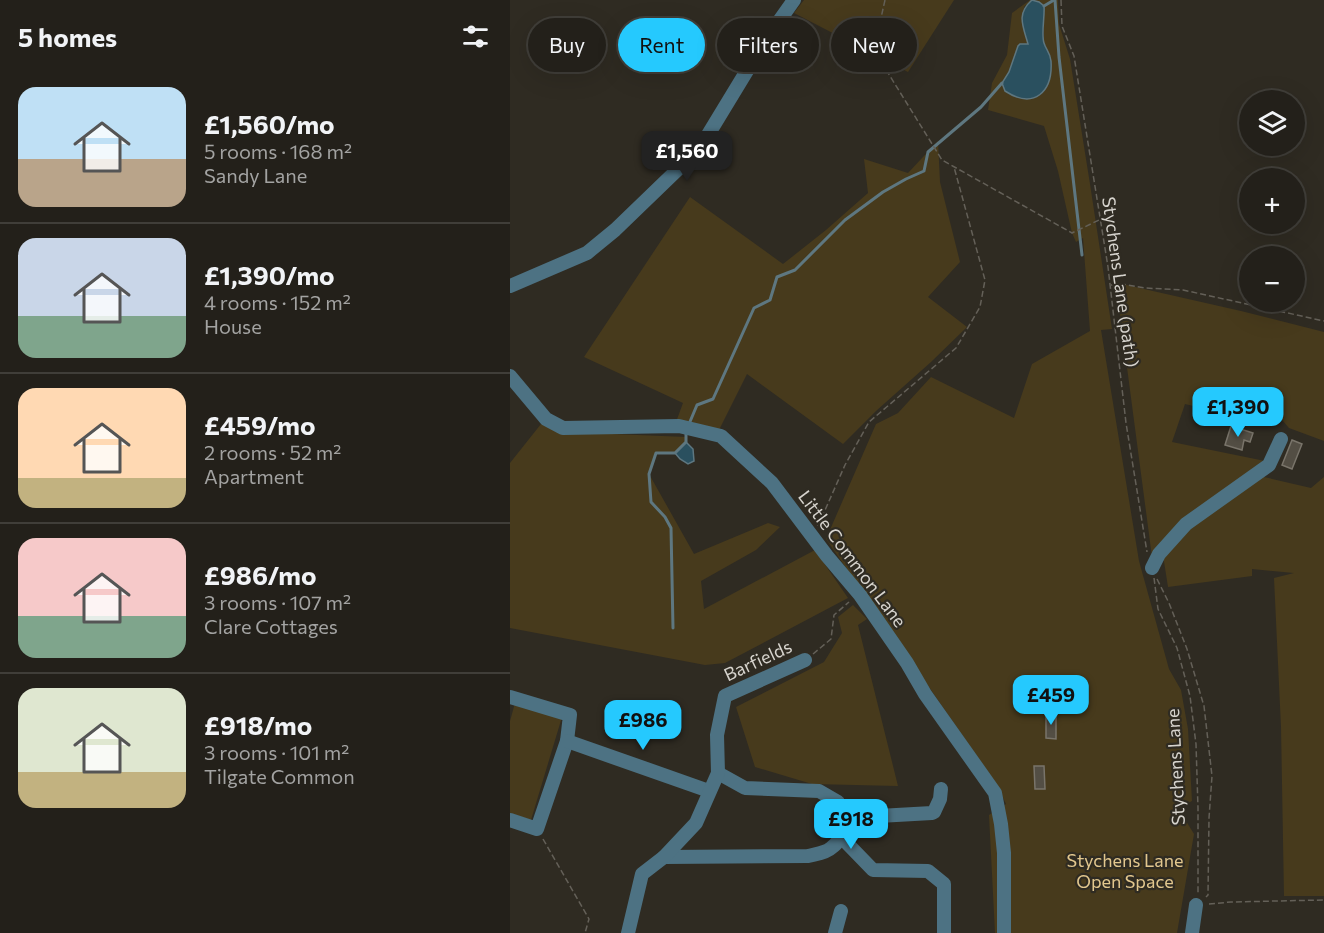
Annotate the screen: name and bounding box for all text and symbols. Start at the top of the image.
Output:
chip: Buy [528,18,606,72]
chip: Rent [618,18,705,72]
chip: Filters [717,18,819,72]
chip: New [831,18,917,72]
icon: filters [459,20,492,53]
text: 5 homes [18,21,117,52]
map controls [1239,90,1305,312]
button: layers [1239,90,1305,156]
text: £1,560/mo [204,108,335,139]
icon: home [66,111,138,183]
pin: £1,560 [638,131,736,182]
text: £1,560 [655,138,719,162]
text: 5 rooms · 168 m² [204,139,352,163]
text: Sandy Lane [204,163,307,187]
button: + [1239,168,1305,234]
street label: Stychens Lane (path) [1098,195,1144,369]
button: − [1239,246,1305,312]
text: £1,390/mo [204,259,335,290]
icon: home [66,262,138,334]
text: 4 rooms · 152 m² [204,290,351,314]
text: House [204,314,262,338]
pin: £1,390 [1189,387,1287,438]
text: £1,390 [1206,394,1270,418]
text: £459/mo [204,409,316,440]
icon: home [66,412,138,484]
text: 2 rooms · 52 m² [204,440,341,464]
text: Apartment [204,464,304,488]
street label: Little Common Lane [794,486,911,631]
text: £986/mo [204,559,317,590]
icon: home [66,562,138,634]
text: 3 rooms · 107 m² [204,590,351,614]
text: Clare Cottages [204,614,338,638]
street label: Barfields [720,635,795,685]
pin: £459 [1015,675,1087,726]
text: £459 [1027,682,1075,706]
pin: £986 [607,700,679,751]
text: £986 [618,707,668,731]
street label: Stychens Lane [1161,708,1189,826]
text: £918/mo [204,709,312,740]
icon: home [66,712,138,784]
text: 3 rooms · 101 m² [204,740,349,764]
text: Tilgate Common [204,764,355,788]
pin: £918 [815,799,887,850]
text: £918 [828,806,874,830]
park label: Stychens Lane Open Space [1067,849,1183,892]

